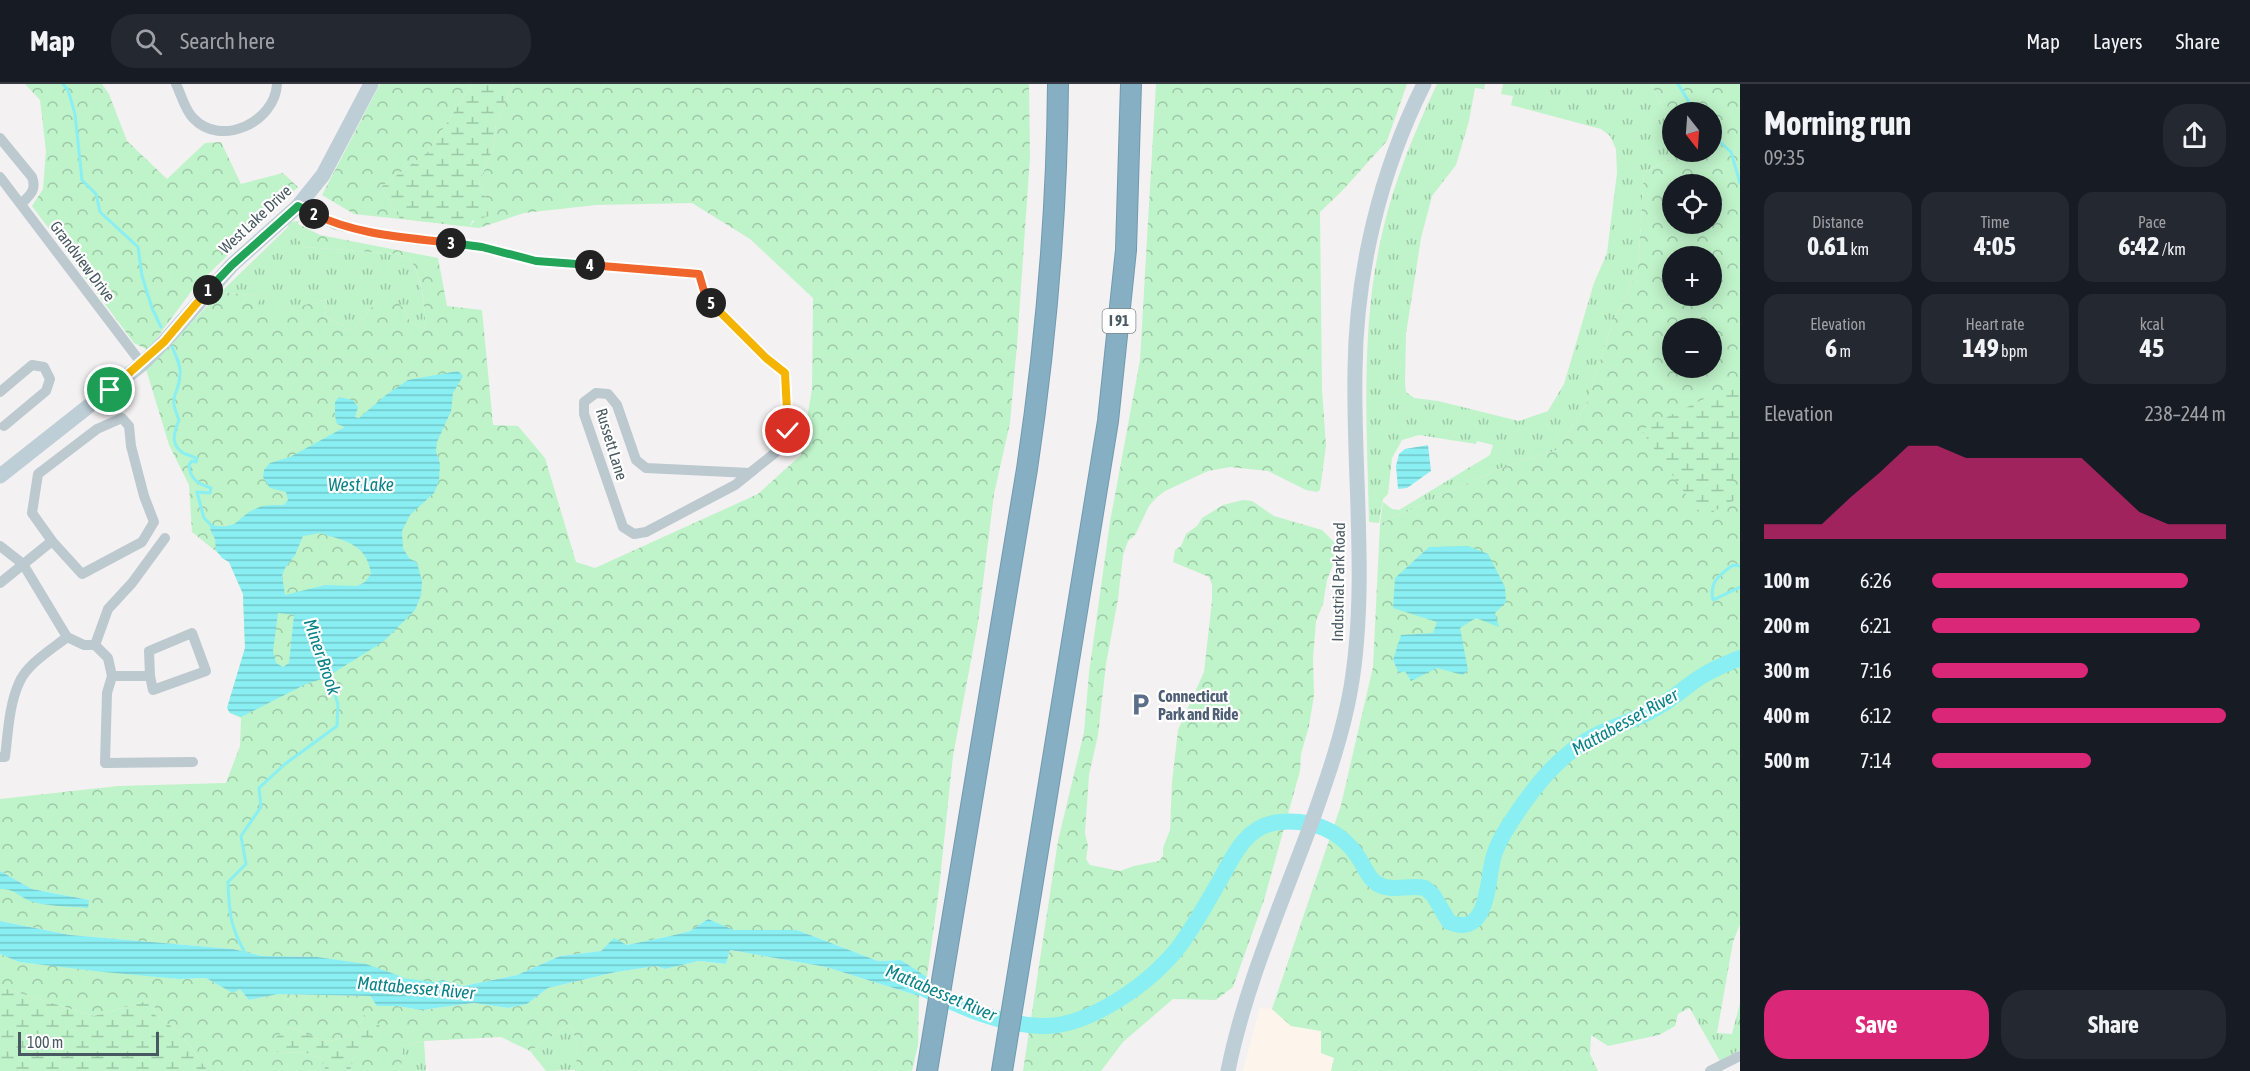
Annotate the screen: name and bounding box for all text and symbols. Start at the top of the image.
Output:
search box [111,14,531,68]
text: Map [30,25,75,57]
icon: search [132,25,165,58]
text: Search here [180,28,275,54]
text: Map [2026,29,2060,53]
text: Layers [2093,29,2143,53]
text: Share [2176,29,2220,53]
north arrow [1662,102,1722,162]
map controls [1662,102,1722,378]
text: Morning run [1764,104,1911,142]
button: share [2163,104,2226,167]
text: 09:35 [1764,146,1805,169]
button: locate [1662,174,1722,234]
street label: West Lake Drive [215,181,295,257]
pin: 2 [299,199,329,229]
text: 2 [310,205,318,223]
text: Distance [1812,213,1864,231]
text: Time [1980,213,2010,231]
text: Pace [2138,213,2166,231]
street label: Grandview Drive [47,217,119,305]
pin: 3 [436,228,466,258]
text: 0.61 [1807,231,1848,261]
text: 4:05 [1974,231,2016,261]
text: 6:42 [2118,231,2160,261]
text: 3 [447,234,455,252]
text: km [1848,240,1869,258]
text: /km [2160,240,2186,258]
button: + [1662,246,1722,306]
pin: 4 [575,250,605,280]
text: 4 [586,256,594,274]
pin: 1 [193,275,223,305]
text: 1 [204,281,212,299]
pin: 5 [696,288,726,318]
text: 5 [707,294,715,312]
road number: I 91 [1102,309,1136,333]
text: Elevation [1810,315,1866,333]
text: Heart rate [1966,315,2024,333]
text: kcal [2140,315,2164,333]
button: − [1662,318,1722,378]
text: 6 [1825,333,1837,363]
text: 149 [1962,333,1999,363]
text: 45 [2140,333,2164,363]
text: m [1837,342,1851,360]
text: bpm [1999,342,2028,360]
pin [84,364,135,415]
icon: arrive [93,373,126,406]
text: Elevation [1764,402,1833,425]
text: 238–244 m [2144,402,2226,425]
pin [762,405,813,456]
street label: Russett Lane [593,406,631,482]
icon: check [771,414,804,447]
water label: West Lake [328,474,394,495]
street label: Industrial Park Road [1328,522,1348,642]
text: 100 m [1764,569,1809,592]
text: 6:26 [1860,569,1892,592]
text: 200 m [1764,614,1809,637]
text: 6:21 [1860,614,1892,637]
water label: Miner Brook [300,616,346,699]
text: 300 m [1764,659,1809,682]
text: 7:16 [1860,659,1892,682]
water label: Mattabesset River [1568,683,1682,759]
place label: Connecticut Park and Ride [1158,687,1238,723]
parking icon: Connecticut Park and Ride [1127,692,1153,718]
text: 400 m [1764,704,1809,727]
text: 6:12 [1860,704,1892,727]
text: 500 m [1764,749,1809,772]
text: 7:14 [1860,749,1892,772]
water label: Mattabesset River [883,960,1000,1026]
water label: Mattabesset River [356,972,476,1003]
button: Save [1764,990,1989,1059]
button: Share [2001,990,2226,1059]
scale bar [18,1029,159,1056]
text: 100 m [27,1033,63,1051]

